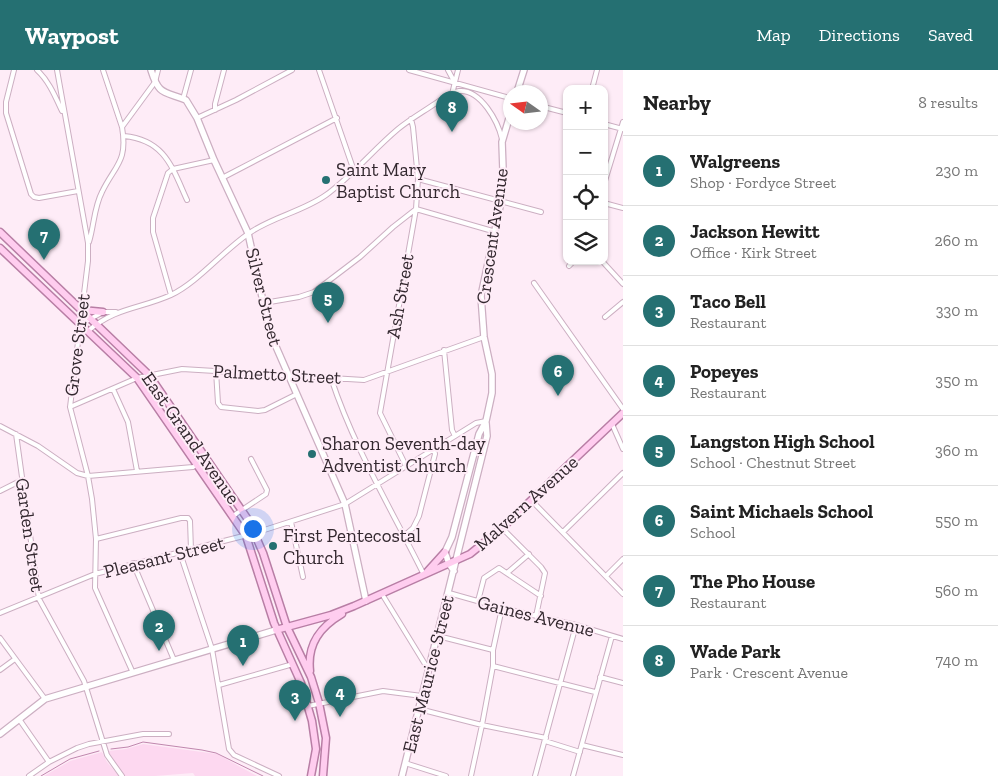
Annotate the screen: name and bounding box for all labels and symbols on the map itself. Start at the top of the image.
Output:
north arrow [503,85,548,130]
pin: 8 [436,91,468,132]
place label: Saint Mary Baptist Church [336,158,460,203]
street label: Crescent Avenue [471,166,513,305]
marker: Saint Mary Baptist Church [320,174,332,186]
pin: 7 [28,219,60,260]
street label: Silver Street [241,245,287,349]
street label: Ash Street [381,252,419,340]
pin: 5 [312,282,344,323]
street label: Grove Street [59,292,95,398]
pin: 6 [542,355,574,396]
street label: Palmetto Street [212,359,342,389]
street label: East Grand Avenue [137,368,245,508]
place label: Sharon Seventh-day Adventist Church [322,432,486,477]
marker: Sharon Seventh-day Adventist Church [306,448,318,460]
street label: Malvern Avenue [469,450,583,556]
street label: Garden Street [11,476,49,594]
your location [240,516,266,542]
place label: First Pentecostal Church [283,524,421,569]
street label: Pleasant Street [101,531,227,583]
marker: First Pentecostal Church [267,540,279,552]
street label: Gaines Avenue [475,590,597,642]
street label: East Maurice Street [397,593,459,755]
pin: 2 [143,610,175,651]
pin: 1 [227,625,259,666]
pin: 4 [324,676,356,717]
pin: 3 [279,680,311,721]

